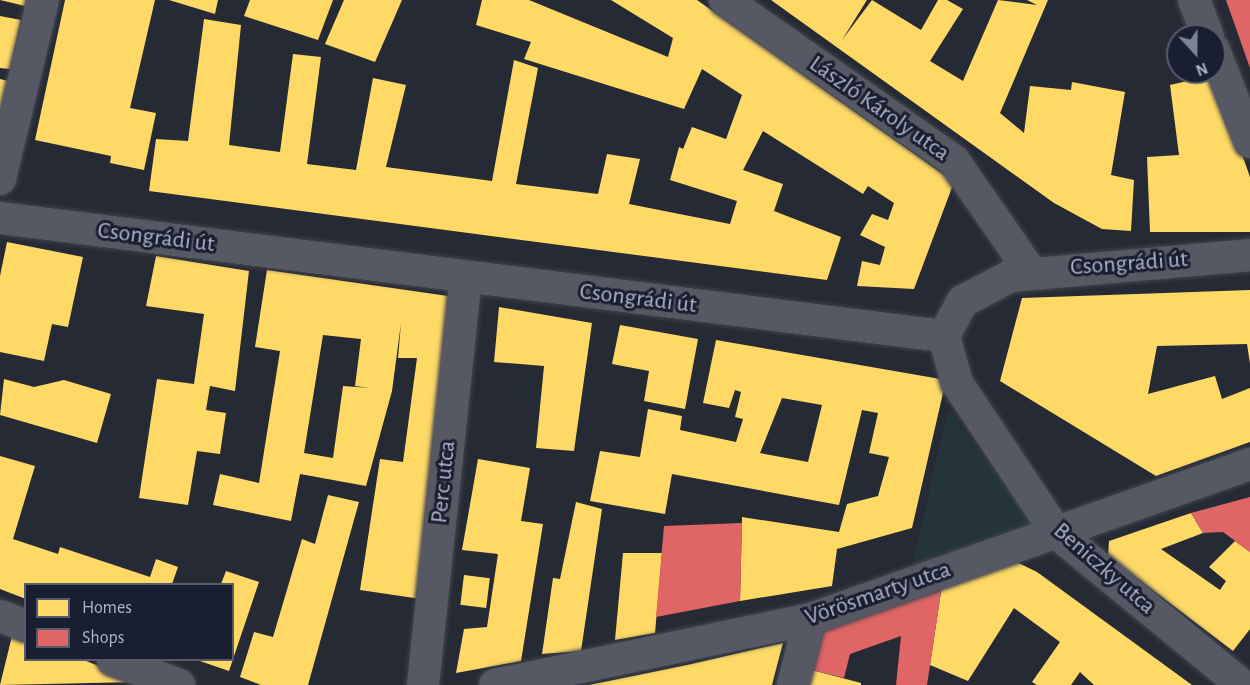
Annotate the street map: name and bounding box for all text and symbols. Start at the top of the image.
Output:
north arrow [1166,24,1226,84]
street label: László Károly utca [803,50,955,168]
text: N [1194,59,1210,78]
street label: Csongrádi út [96,217,216,259]
street label: Csongrádi út [1069,246,1189,282]
street label: Csongrádi út [578,278,698,320]
street label: Perc utca [425,439,463,525]
street label: Beniczky utca [1047,517,1161,621]
street label: Vörösmarty utca [802,556,954,632]
legend [24,583,234,661]
text: Homes [82,599,132,617]
text: Shops [82,629,124,647]

